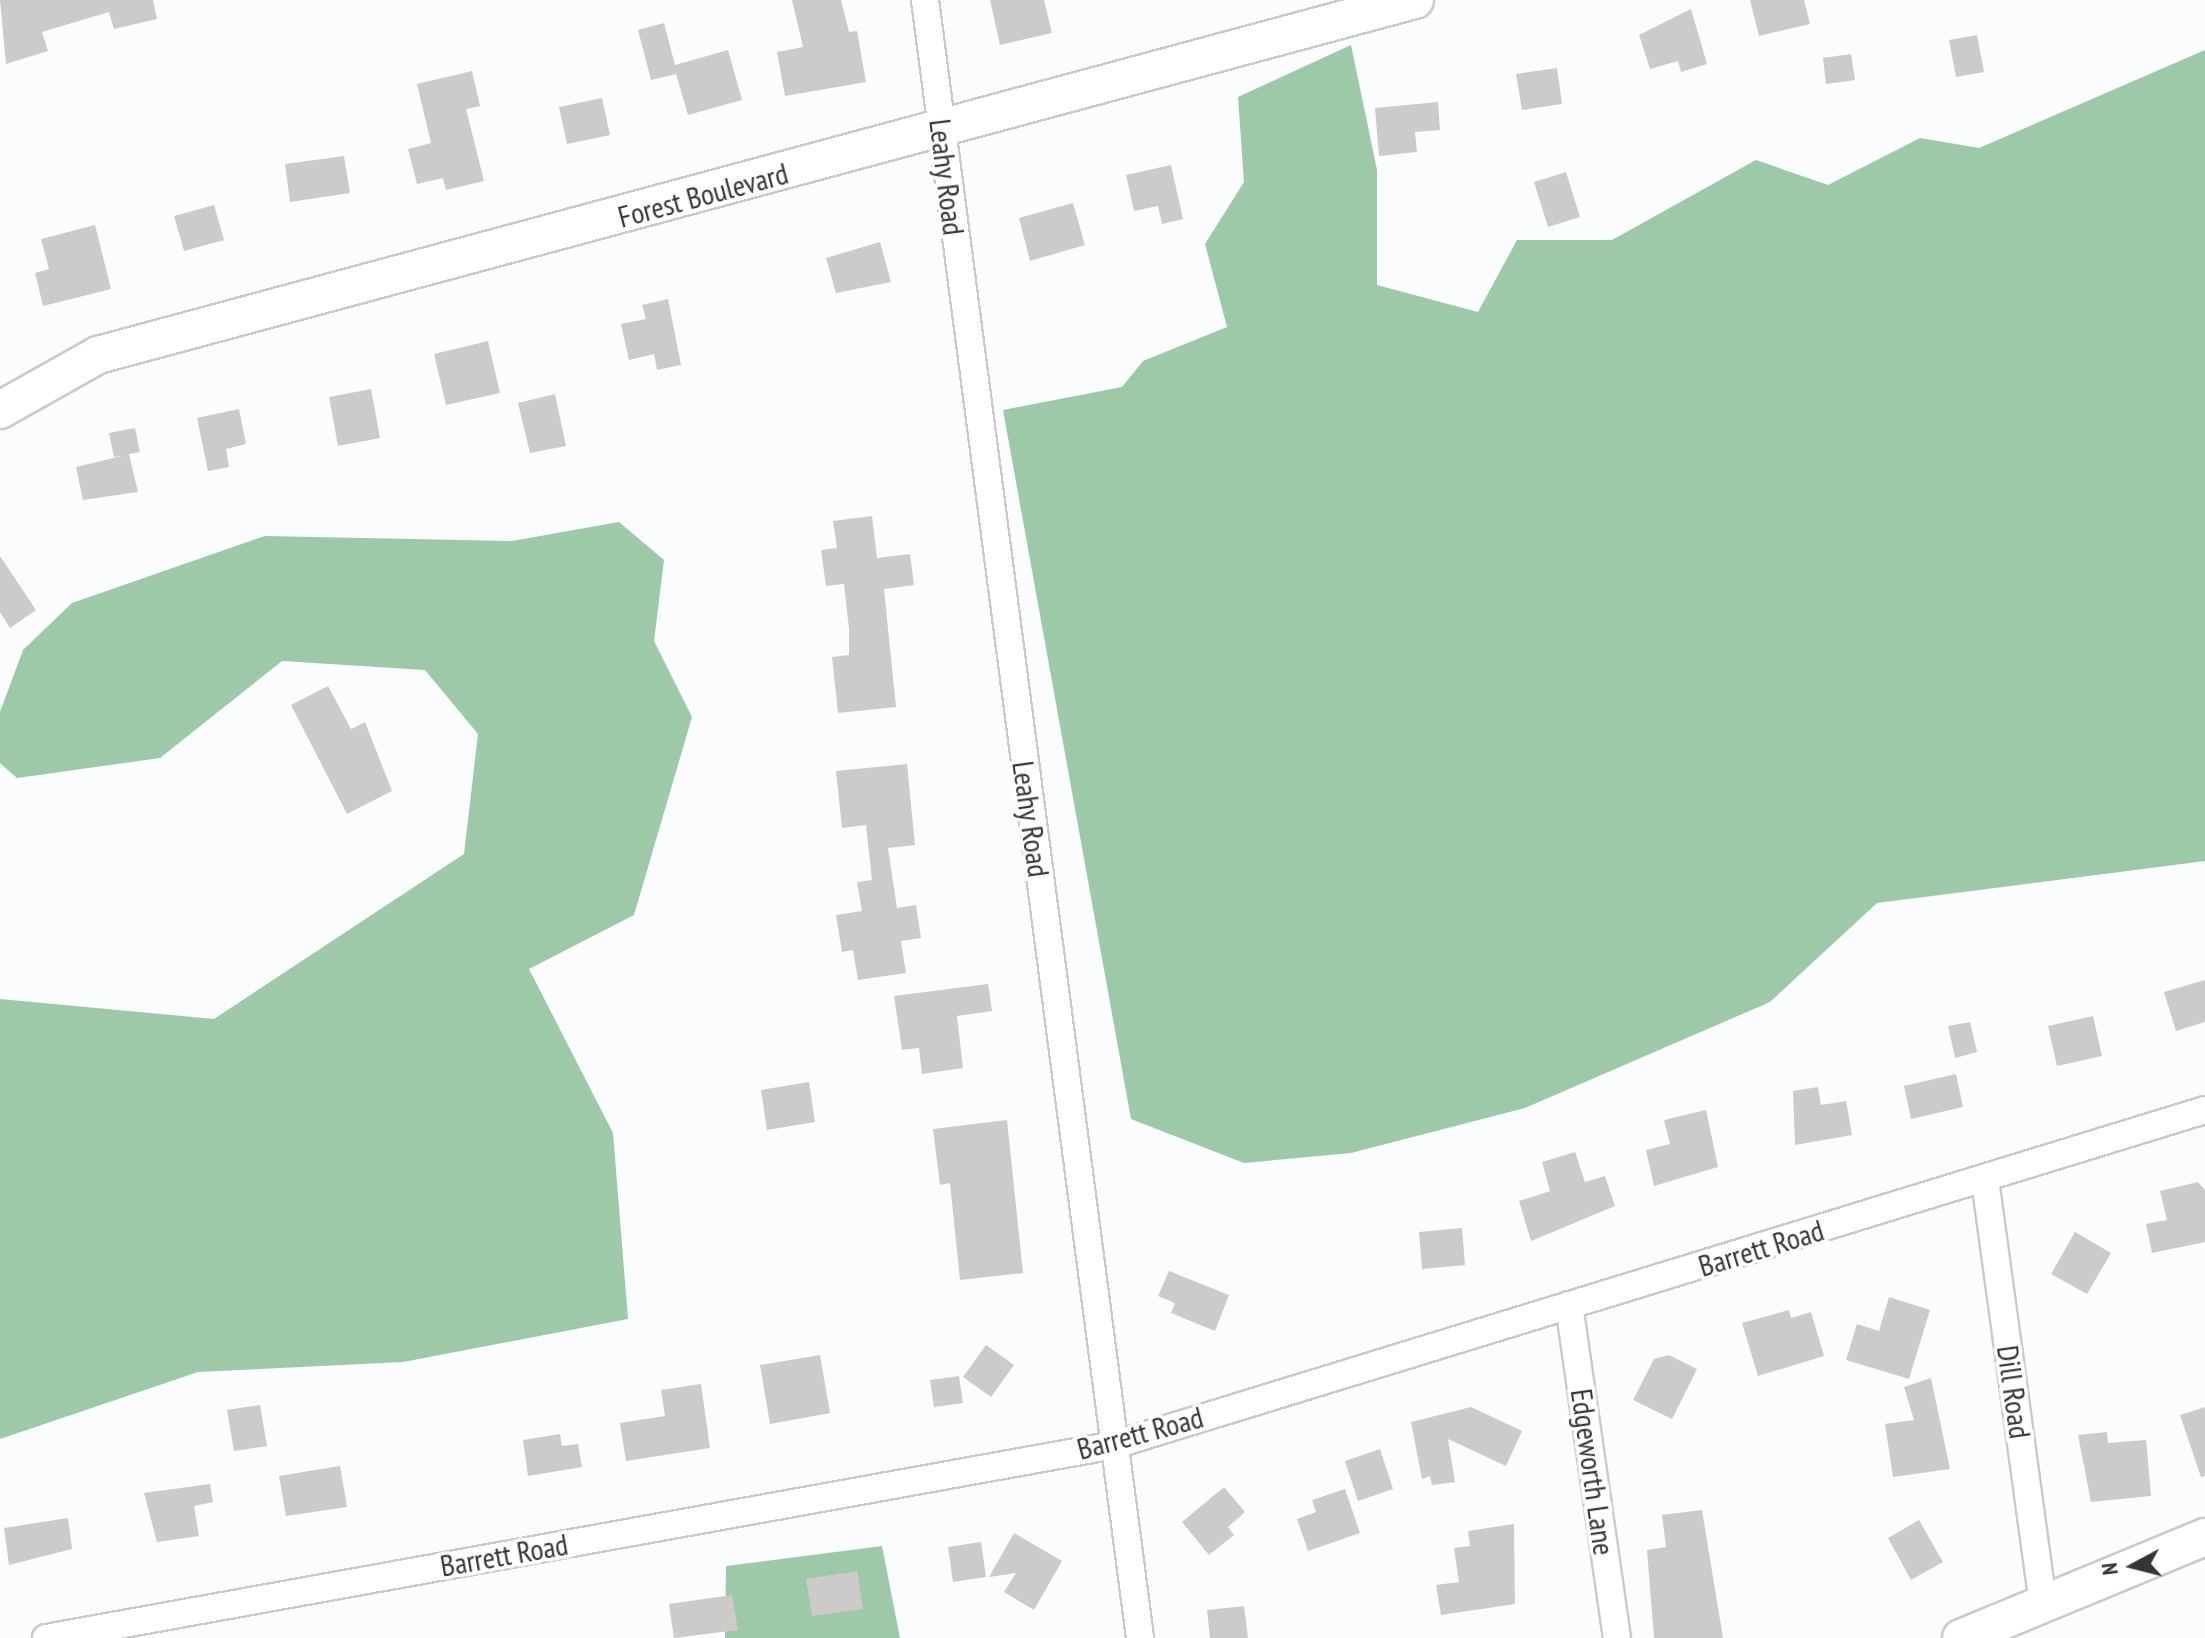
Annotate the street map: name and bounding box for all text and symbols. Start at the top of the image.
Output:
street label: Leahy Road [922,116,972,238]
street label: Forest Boulevard [614,155,792,235]
street label: Leahy Road [1005,758,1057,880]
street label: Barrett Road [1694,1212,1828,1284]
street label: Dill Road [1990,1343,2038,1441]
street label: Edgeworth Lane [1564,1386,1622,1558]
street label: Barrett Road [1073,1399,1207,1467]
street label: Barrett Road [437,1526,571,1584]
north arrow [2093,1526,2173,1606]
text: N [2095,1561,2124,1577]

